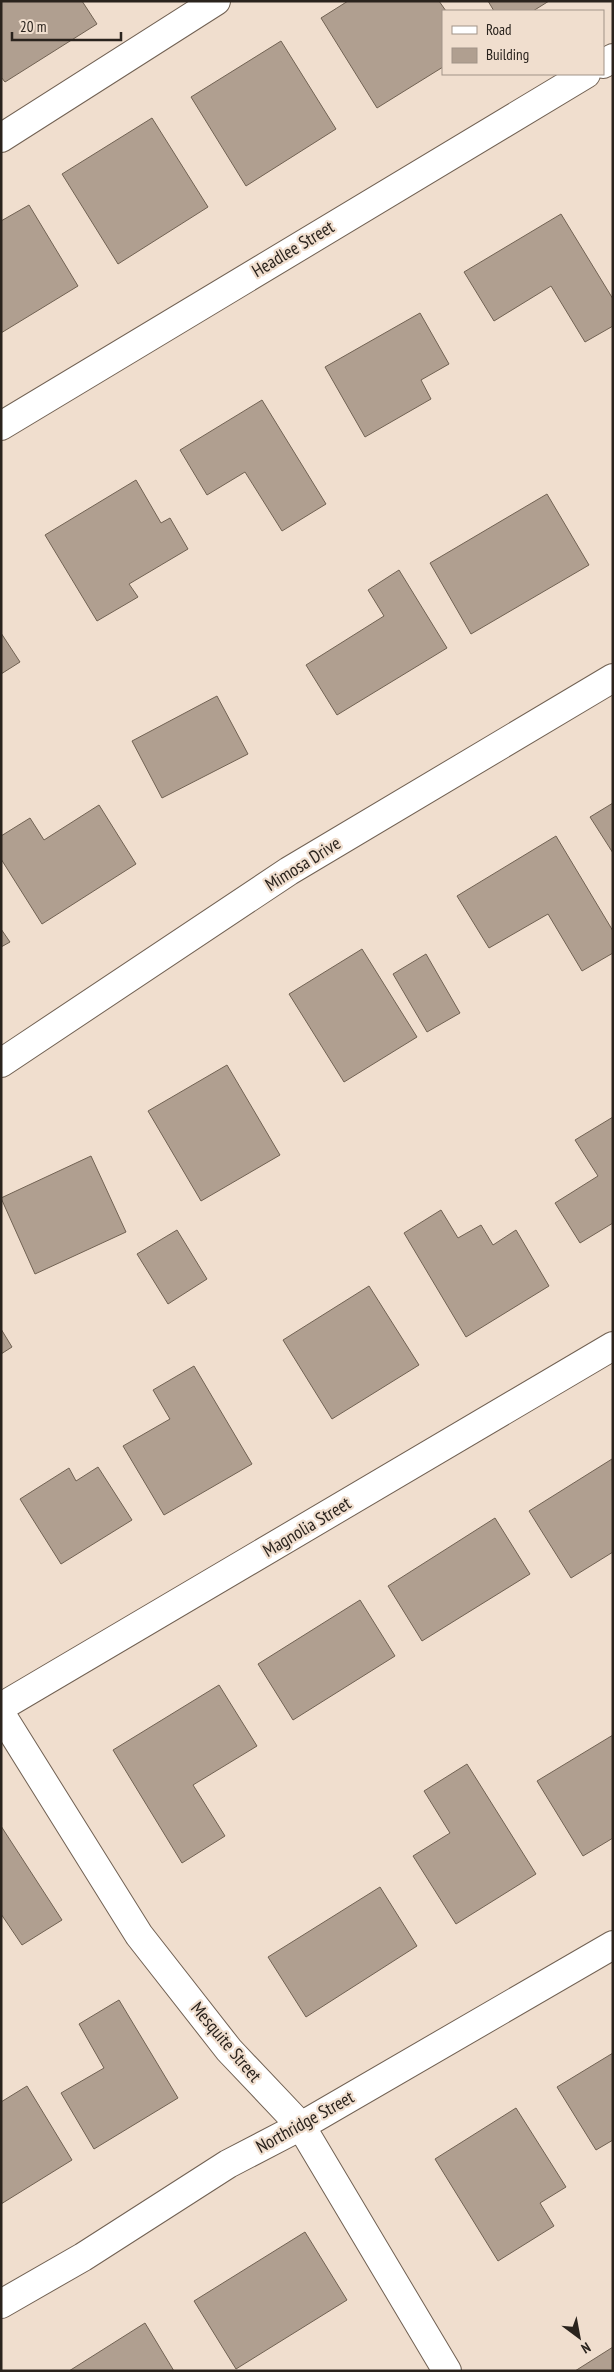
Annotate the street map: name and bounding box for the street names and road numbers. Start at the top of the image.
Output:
street label: Headlee Street [247,215,338,282]
street label: Mimosa Drive [261,831,345,896]
street label: Magnolia Street [259,1491,355,1562]
street label: Mesquite Street [186,1997,267,2087]
street label: Northridge Street [252,2085,358,2158]

